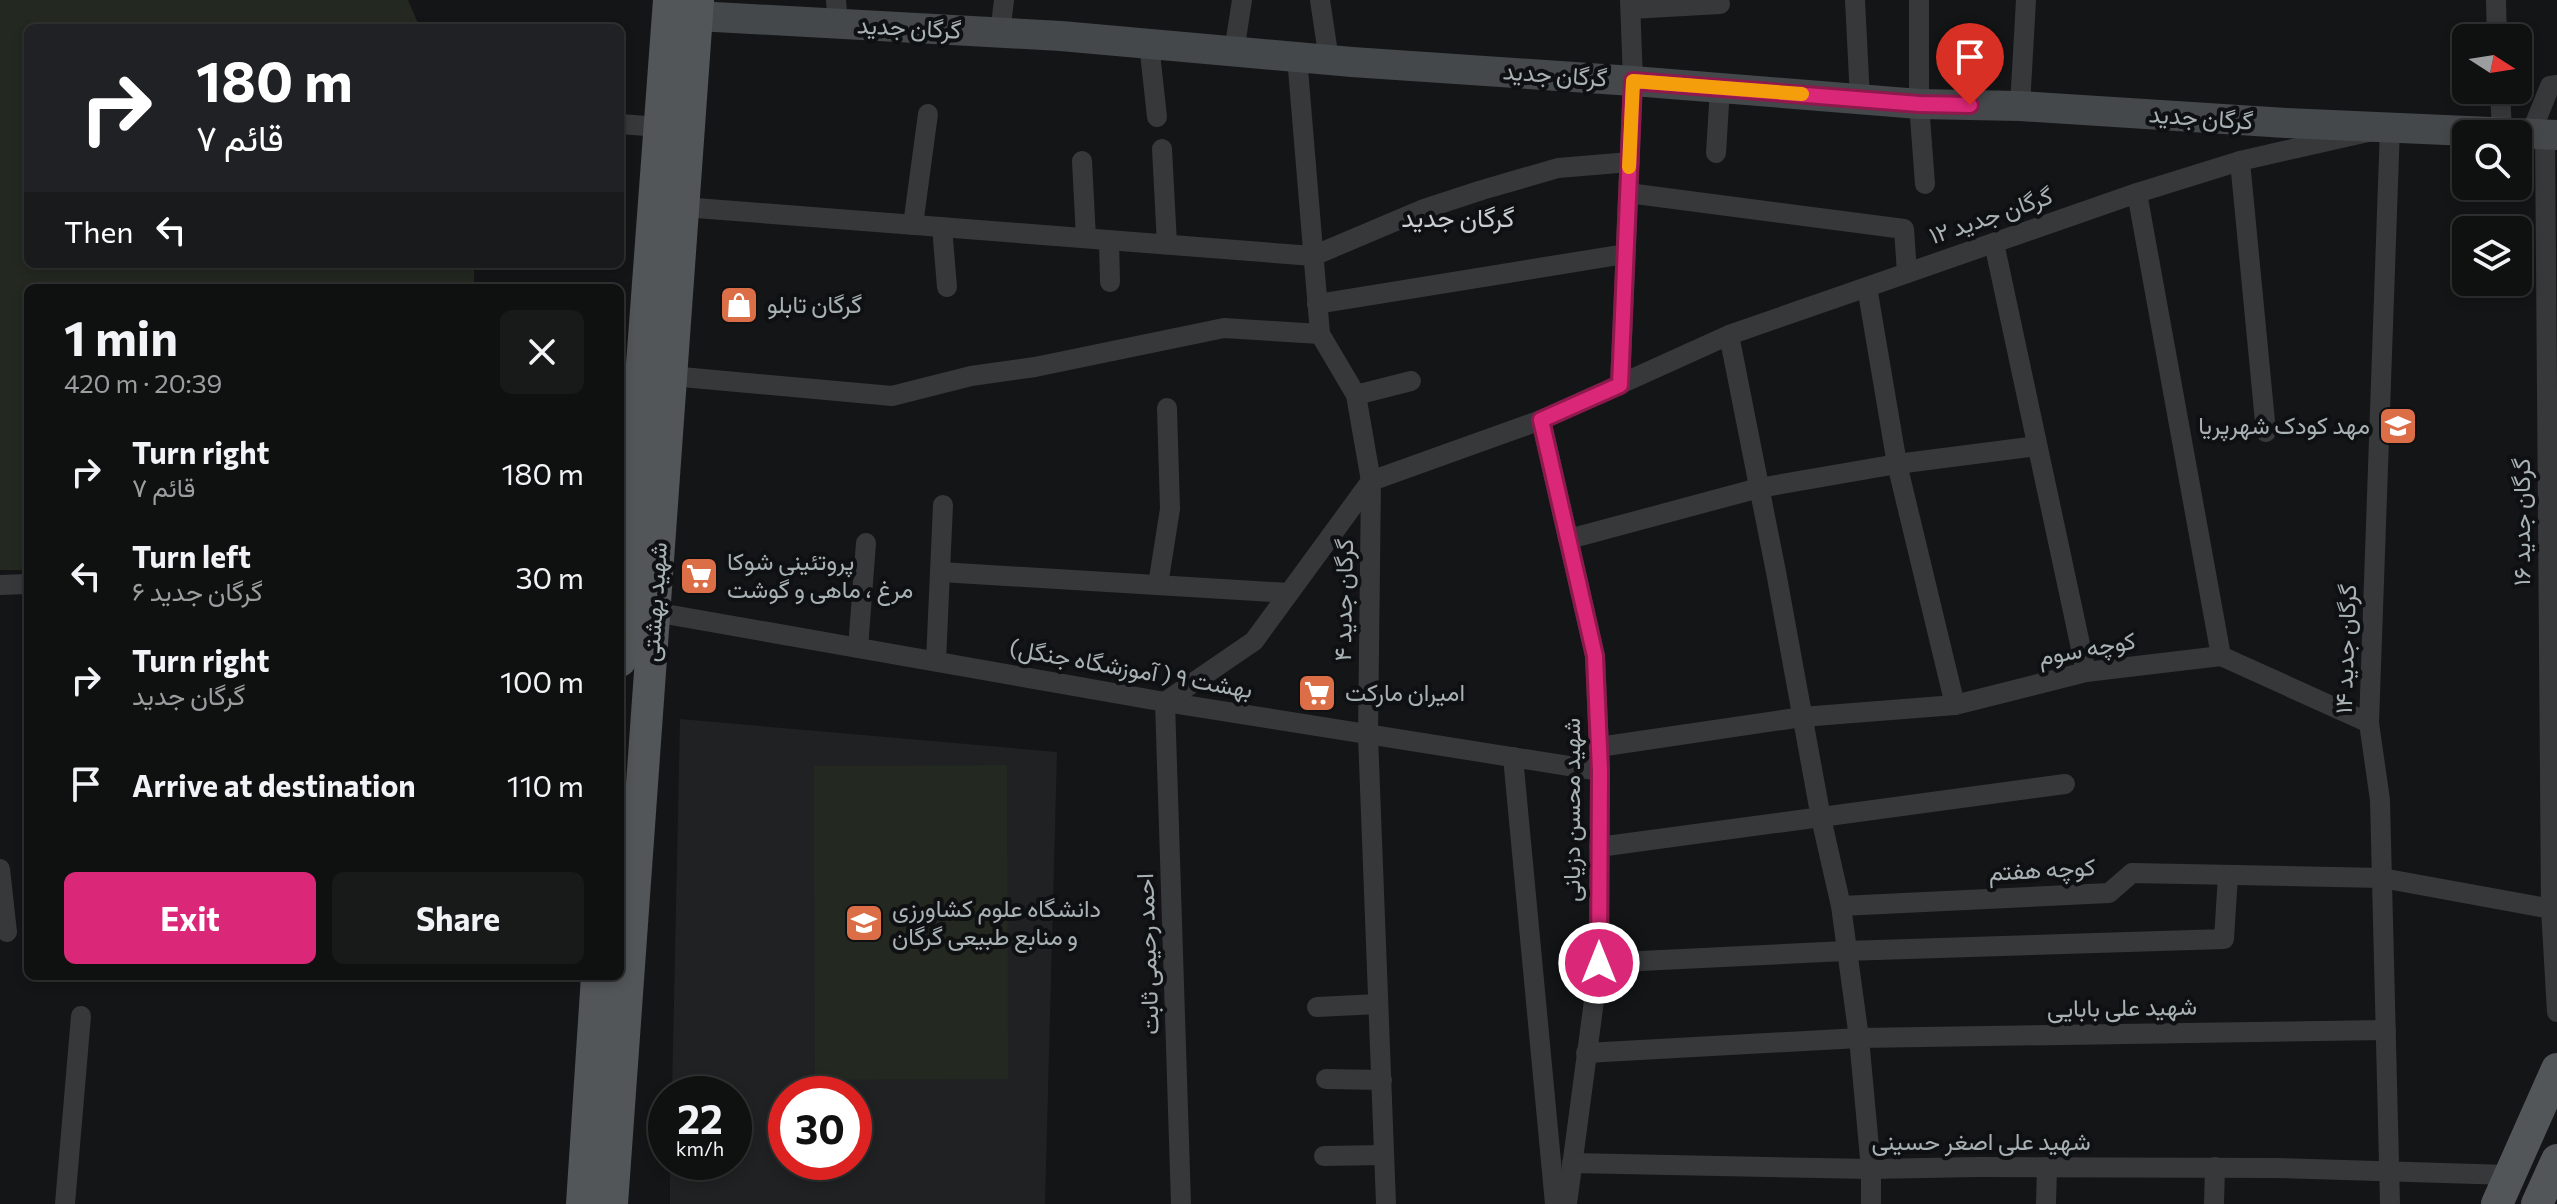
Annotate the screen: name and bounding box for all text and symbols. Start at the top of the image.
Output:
street label: گرگان جدید [856,9,962,46]
pin [1936,23,2004,105]
north arrow [2452,24,2532,104]
map controls [2452,24,2532,296]
icon: arrive [1948,35,1992,79]
text: 180 m [196,45,353,114]
street label: گرگان جدید [1502,55,1608,94]
icon: right [64,56,168,160]
street label: گرگان جدید [2148,98,2254,137]
text: ۷ قائم [196,114,284,158]
button: search [2452,120,2532,200]
street label: گرگان جدید ۱۲ [1925,180,2057,251]
district label: گرگان جدید [1401,201,1515,234]
icon: left [149,208,193,252]
text: Then [64,212,133,249]
button: layers [2452,216,2532,296]
shop icon: گرگان تابلو [718,284,760,326]
place label: گرگان تابلو [767,289,862,320]
text: 1 min [64,307,178,366]
button: close [500,310,584,394]
text: 420 m · 20:39 [64,367,222,398]
school or university icon: مهد کودک شهرپریا [2377,405,2419,447]
place label: مهد کودک شهرپریا [2198,410,2370,442]
text: Turn right [132,433,269,470]
icon: right [64,450,108,494]
text: 180 m [501,454,584,491]
street label: گرگان جدید ۱۶ [2506,458,2537,586]
text: ۷ قائم [132,471,195,502]
text: Turn left [132,537,251,574]
street label: گرگان جدید ۴ [1327,538,1360,662]
street label: شهید بهشتی [635,541,674,663]
place label: پروتئینی شوکا مرغ‌ ، ماهی و گوشت [727,546,913,606]
icon: left [64,554,108,598]
supermarket icon: پروتئینی شوکا مرغ‌ ، ماهی و گوشت [678,555,720,597]
text: 30 m [515,558,584,595]
text: گرگان جدید ۶ [132,575,263,606]
street label: گرگان جدید ۱۴ [2328,584,2363,714]
street label: کوچه سوم [2036,625,2138,673]
street label: بهشت ۹ ( آموزشگاه جنگل) [1007,632,1255,705]
text: Turn right [132,641,269,678]
icon: right [64,658,108,702]
text: 100 m [500,662,584,699]
supermarket icon: امیران مارکت [1296,672,1338,714]
place label: امیران مارکت [1345,677,1465,708]
text: گرگان جدید [132,679,245,710]
street label: شهید محسن دزیانی [1556,718,1587,902]
icon: arrive [64,762,108,806]
text: Arrive at destination [132,766,416,803]
text: 110 m [507,766,584,803]
street label: کوچه هفتم [1988,851,2096,889]
button: Exit [64,872,316,964]
button: Share [332,872,584,964]
street label: احمد رحیمی ثابت [1129,873,1166,1035]
place label: دانشگاه علوم کشاورزی و منابع طبیعی گرگان [892,893,1101,954]
school or university icon: دانشگاه علوم کشاورزی و منابع طبیعی گرگان [843,902,885,944]
position arrow [1557,921,1641,1005]
street label: شهید علی بابایی [2047,991,2197,1024]
speed limit sign: 30 [768,1076,872,1180]
text: 22 [677,1093,723,1142]
street label: شهید علی اصغر حسینی [1871,1126,2091,1157]
text: km/h [676,1136,724,1160]

